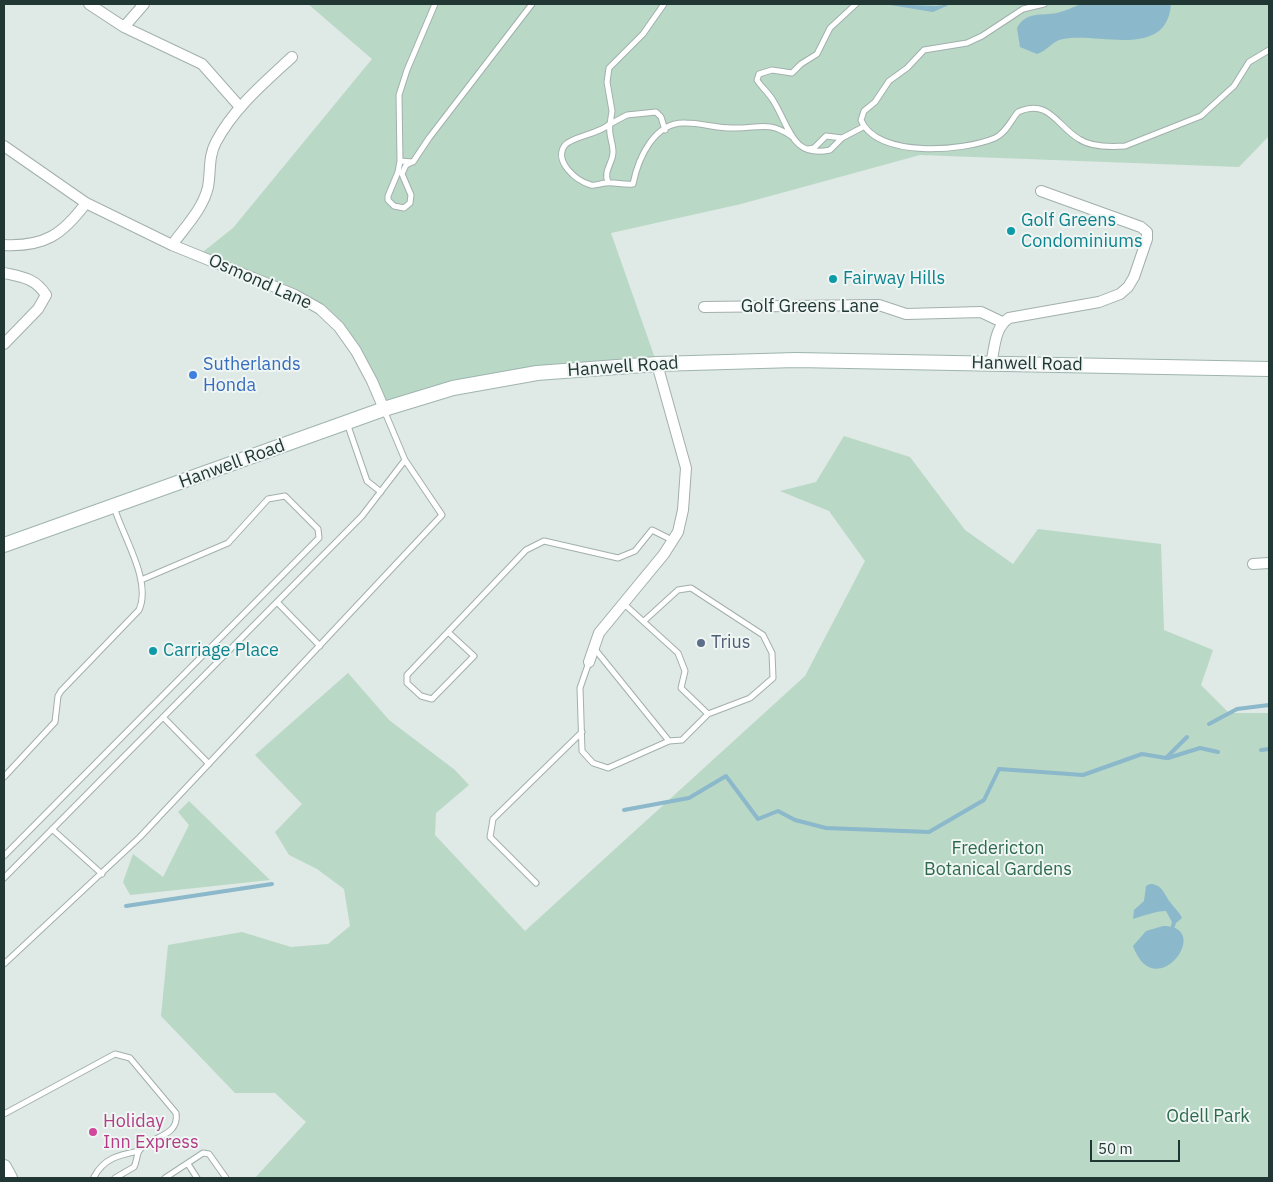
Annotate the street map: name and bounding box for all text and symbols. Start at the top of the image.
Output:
place label: Golf Greens Condominiums [1021,210,1143,252]
marker: Golf Greens Condominiums [1005,225,1017,237]
street label: Osmond Lane [205,250,315,314]
place label: Fairway Hills [843,268,945,290]
marker: Fairway Hills [827,273,839,285]
street label: Golf Greens Lane [741,296,879,318]
street label: Hanwell Road [567,352,679,382]
street label: Hanwell Road [971,352,1083,376]
place label: Sutherlands Honda [203,354,301,396]
marker: Sutherlands Honda [187,369,199,381]
street label: Hanwell Road [176,435,288,493]
place label: Trius [711,632,751,654]
marker: Trius [695,637,707,649]
place label: Carriage Place [163,640,279,662]
marker: Carriage Place [147,645,159,657]
park label: Fredericton Botanical Gardens [924,838,1072,881]
park label: Odell Park [1166,1106,1250,1128]
place label: Holiday Inn Express [103,1111,199,1154]
marker: Holiday Inn Express [87,1126,99,1138]
scale bar [1093,1130,1183,1162]
text: 50 m [1098,1139,1133,1158]

